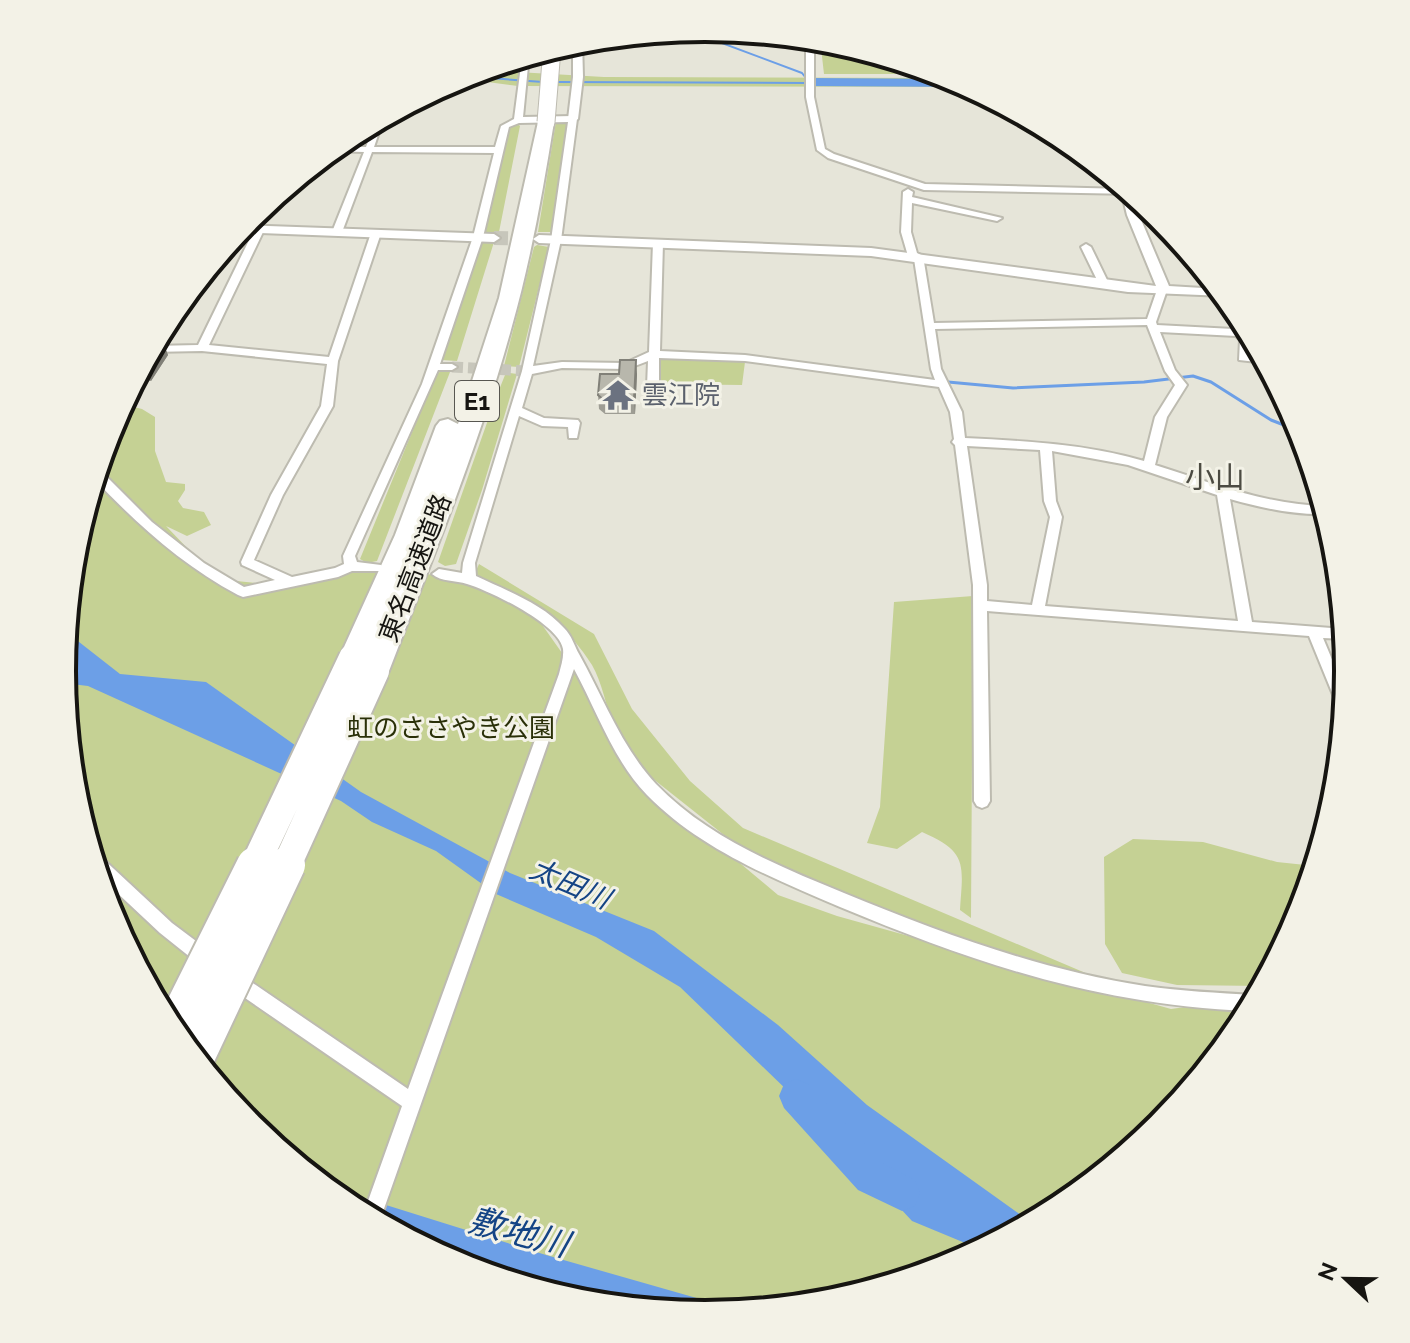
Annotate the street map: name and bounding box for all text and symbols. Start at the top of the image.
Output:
temple icon: 雲江院 [601,378,635,412]
place label: 雲江院 [642,380,720,410]
road number: E1 [455,381,499,421]
district label: 小山 [1185,460,1245,495]
street label: 東名高速道路 [373,490,457,646]
park label: 虹のささやき公園 [347,713,555,743]
water label: 太田川 [525,852,618,917]
water label: 敷地川 [465,1199,576,1265]
north arrow [1306,1239,1386,1319]
text: N [1312,1259,1343,1284]

